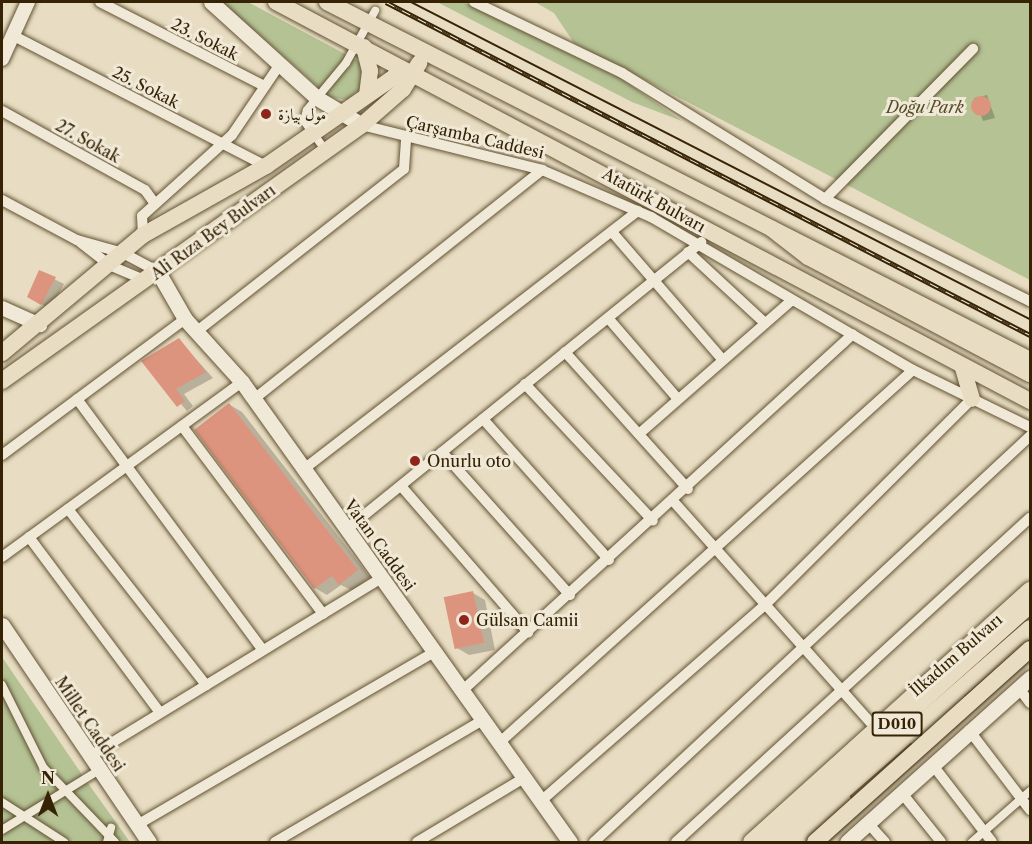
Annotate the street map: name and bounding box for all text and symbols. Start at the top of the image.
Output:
street label: 23. Sokak [168,14,242,64]
street label: 25. Sokak [109,62,183,112]
park label: Doğu Park [886,97,964,117]
place label: مول بيازة [278,104,326,124]
marker: مول بيازة [259,107,273,121]
street label: Çarşamba Caddesi [404,112,546,162]
street label: 27. Sokak [52,115,124,167]
street label: Atatürk Bulvarı [599,164,709,236]
street label: Ali Rıza Bey Bulvarı [147,180,279,284]
place label: Onurlu oto [427,451,511,471]
marker: Onurlu oto [408,454,422,468]
street label: Vatan Caddesi [341,496,419,594]
place label: Gülsan Camii [476,610,578,630]
street label: İlkadım Bulvarı [906,610,1006,700]
marker: Gülsan Camii [457,613,471,627]
street label: Millet Caddesi [51,673,129,775]
road number: D010 [872,712,922,736]
north arrow [18,766,78,826]
text: N [41,768,55,788]

